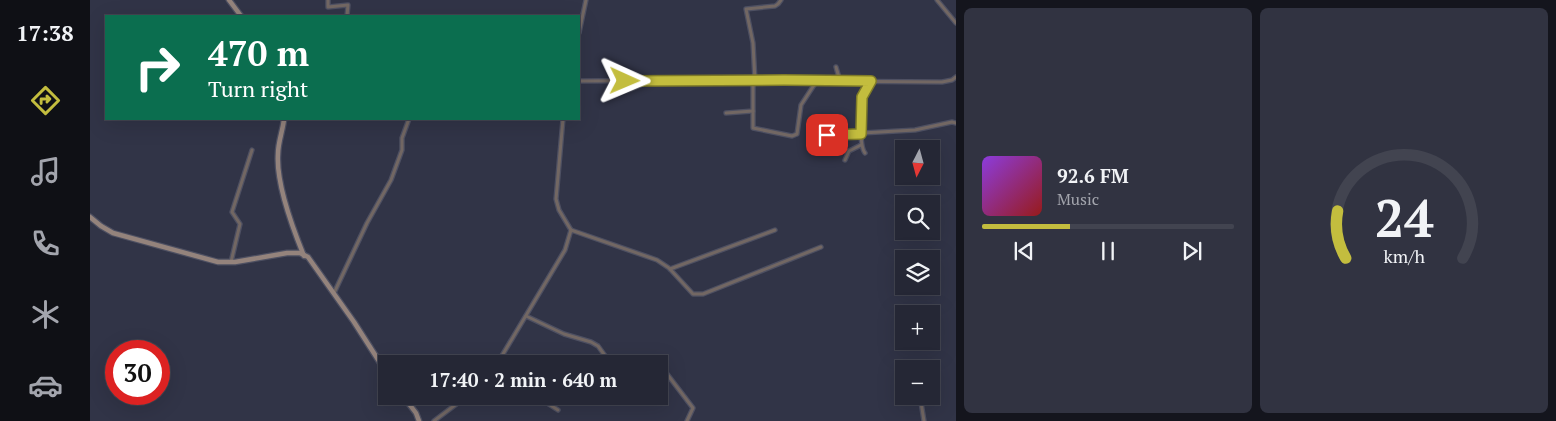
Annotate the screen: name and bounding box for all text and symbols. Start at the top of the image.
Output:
text: 17:38 [16,18,74,47]
text: 470 m [208,30,309,76]
icon: right [125,35,190,100]
position arrow [598,54,650,106]
text: Turn right [208,74,308,103]
icon: directions [28,83,63,118]
pin [806,114,848,156]
icon: arrive [813,121,841,149]
north arrow [895,140,940,185]
map controls [895,140,940,405]
icon: music [28,154,63,189]
text: 92.6 FM [1057,163,1129,188]
text: 24 [1375,183,1434,252]
text: Music [1057,188,1099,210]
button: search [895,195,940,240]
icon: phone [28,226,63,261]
icon: previous [1010,237,1038,265]
icon: pause [1094,237,1122,265]
icon: next [1178,237,1206,265]
text: km/h [1383,244,1425,268]
button: layers [895,250,940,295]
icon: climate [28,297,63,332]
button: + [895,305,940,350]
speed limit sign: 30 [105,340,170,405]
button: − [895,360,940,405]
text: 17:40 · 2 min · 640 m [429,367,617,392]
icon: car [28,368,63,403]

